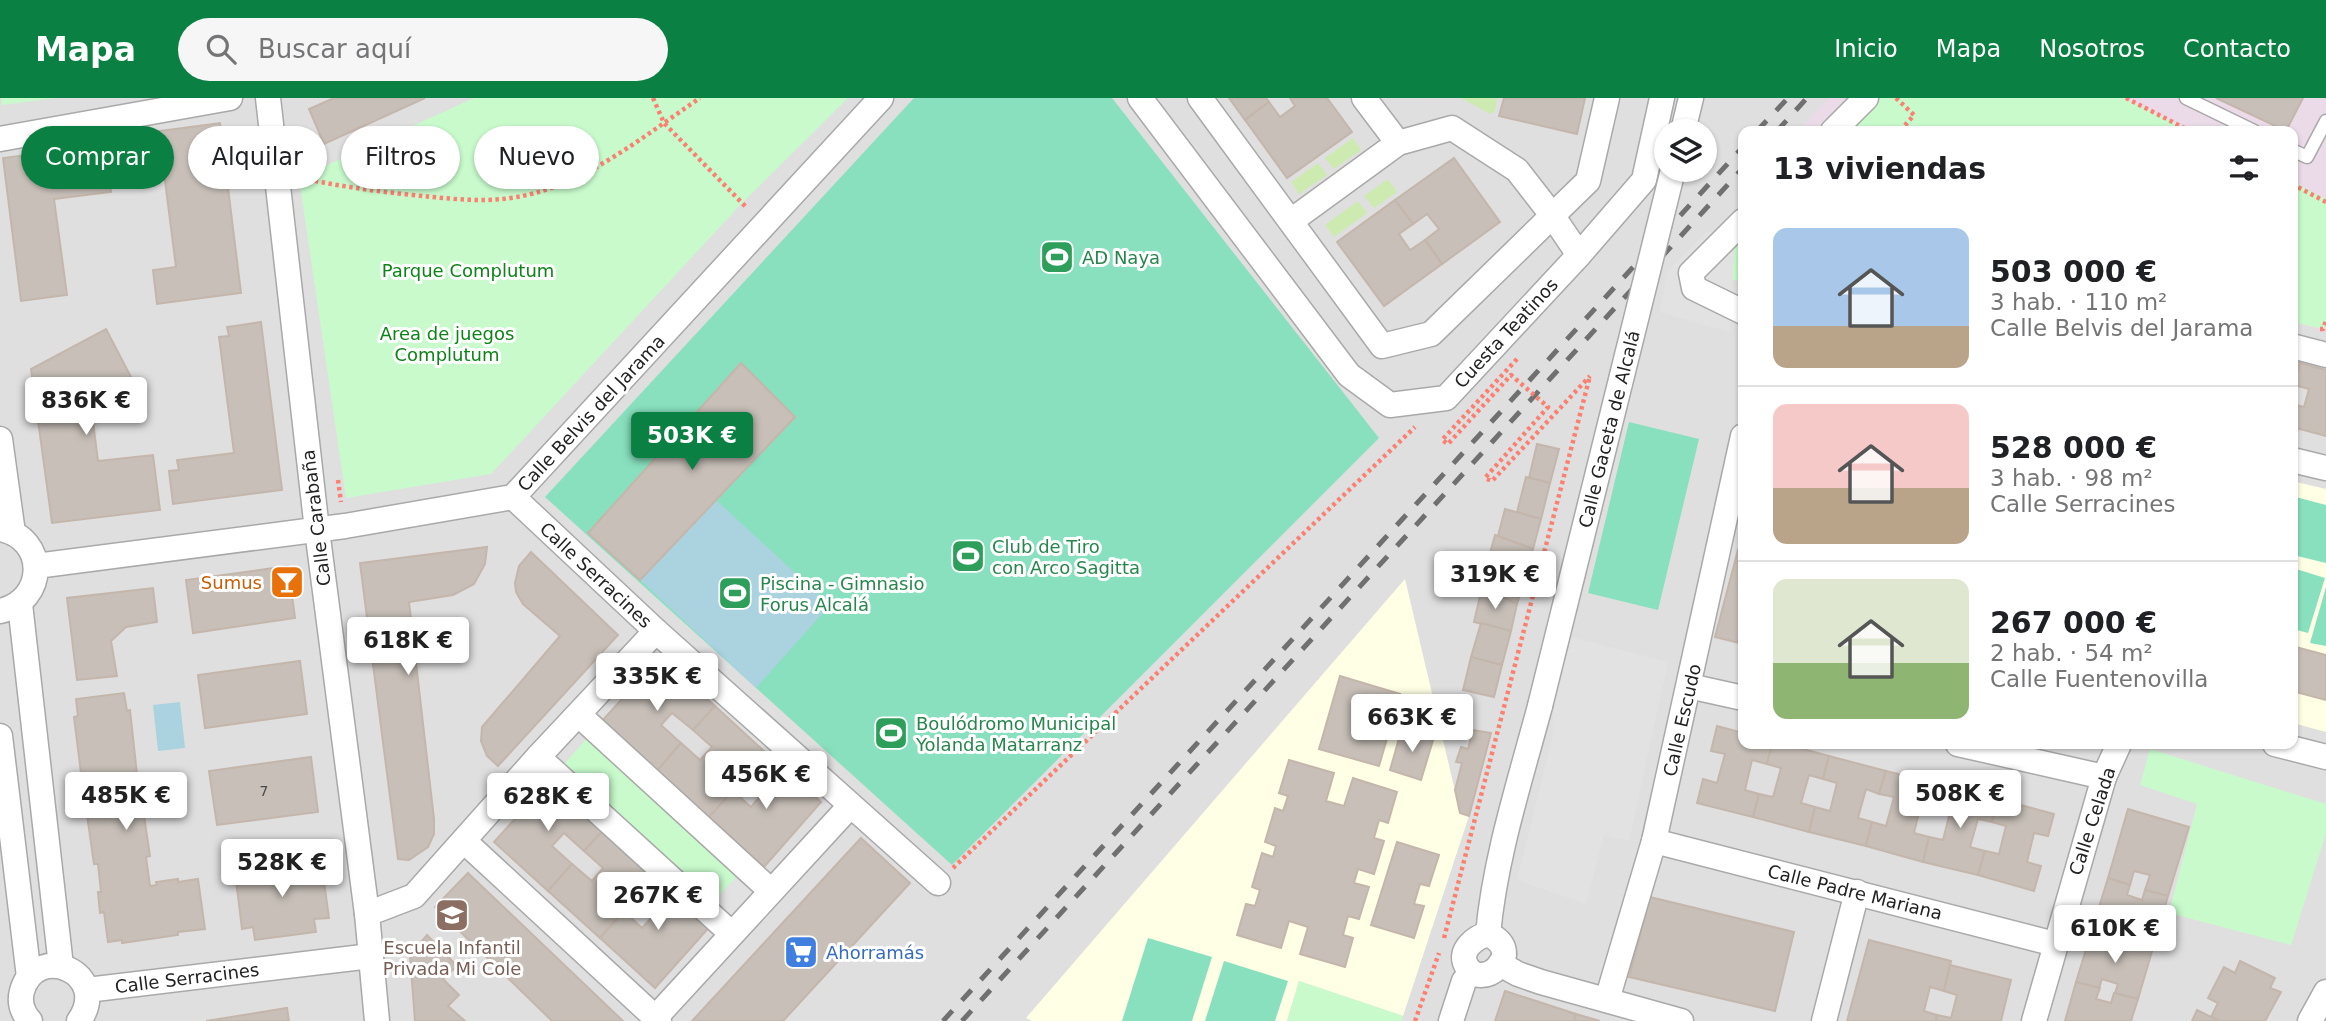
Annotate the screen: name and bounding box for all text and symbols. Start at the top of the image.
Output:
search box [178,18,668,81]
text: Mapa [35,30,136,69]
icon: search [202,30,240,68]
text: Buscar aquí [258,34,411,64]
text: Inicio [1834,35,1898,63]
text: Mapa [1936,35,2001,63]
text: Nosotros [2039,35,2145,63]
text: Contacto [2183,35,2291,63]
map controls [1654,119,1717,182]
button: layers [1654,119,1717,182]
chip: Comprar [21,126,174,189]
chip: Alquilar [188,126,327,189]
chip: Filtros [341,126,460,189]
chip: Nuevo [474,126,599,189]
icon: filters [2225,149,2263,187]
text: 13 viviendas [1773,151,1986,186]
sports icon: AD Naya [1038,238,1076,276]
place label: AD Naya [1082,247,1160,268]
text: 503 000 € [1990,254,2157,289]
icon: home [1829,256,1913,340]
park label: Parque Complutum [382,260,554,281]
street label: Cuesta Teatinos [1450,274,1562,392]
text: 3 hab. · 110 m² [1990,289,2167,315]
text: Calle Belvis del Jarama [1990,315,2253,341]
park label: Area de juegos Complutum [380,323,514,365]
street label: Calle Gaceta de Alcalá [1574,328,1644,530]
street label: Calle Belvis del Jarama [513,330,669,496]
pin: 836K € [29,378,143,437]
text: 836K € [41,387,131,413]
pin: 503K € [635,412,749,472]
text: 503K € [647,422,737,448]
text: 528 000 € [1990,430,2157,465]
icon: home [1829,432,1913,516]
street label: Calle Carabaña [297,449,335,587]
text: 3 hab. · 98 m² [1990,465,2153,491]
text: Calle Serracines [1990,491,2176,517]
street label: Calle Serracines [536,518,656,632]
place label: Club de Tiro con Arco Sagitta [992,536,1140,578]
sports icon: Club de Tiro con Arco Sagitta [949,537,987,575]
pin: 319K € [1438,552,1552,611]
text: 319K € [1450,561,1540,587]
bar icon: Sumus [268,563,306,601]
place label: Sumus [201,572,262,593]
place label: Piscina - Gimnasio Forus Alcalá [760,573,924,615]
sports icon: Piscina - Gimnasio Forus Alcalá [716,574,754,612]
text: 267 000 € [1990,605,2157,640]
icon: home [1829,607,1913,691]
pin: 618K € [351,618,465,677]
text: 618K € [363,627,453,653]
text: 2 hab. · 54 m² [1990,640,2153,666]
pin: 335K € [600,654,714,713]
street label: Calle Escudo [1659,662,1705,778]
text: 335K € [612,663,702,689]
text: Calle Fuentenovilla [1990,666,2208,692]
pin: 663K € [1355,694,1469,754]
text: 663K € [1367,704,1457,730]
place label: Boulódromo Municipal Yolanda Matarranz [915,713,1116,755]
sports icon: Boulódromo Municipal Yolanda Matarranz [872,714,910,752]
pin: 456K € [709,752,823,811]
text: 456K € [721,761,811,787]
street label: Calle Celada [2065,764,2119,878]
pin: 508K € [1903,770,2017,830]
pin: 485K € [69,772,183,832]
pin: 628K € [491,774,605,833]
text: 508K € [1915,780,2005,806]
text: 485K € [81,782,171,808]
house number: 7 [260,783,268,799]
text: 628K € [503,783,593,809]
pin: 528K € [225,840,339,899]
text: 528K € [237,849,327,875]
street label: Calle Padre Mariana [1766,860,1944,924]
pin: 267K € [601,872,715,932]
text: 267K € [613,882,703,908]
school or university icon: Escuela Infantil Privada Mi Cole [433,896,471,934]
pin: 610K € [2058,906,2172,965]
text: 610K € [2070,915,2160,941]
supermarket icon: Ahorramás [782,933,820,971]
place label: Escuela Infantil Privada Mi Cole [383,937,521,979]
place label: Ahorramás [826,942,924,963]
street label: Calle Serracines [114,959,260,997]

